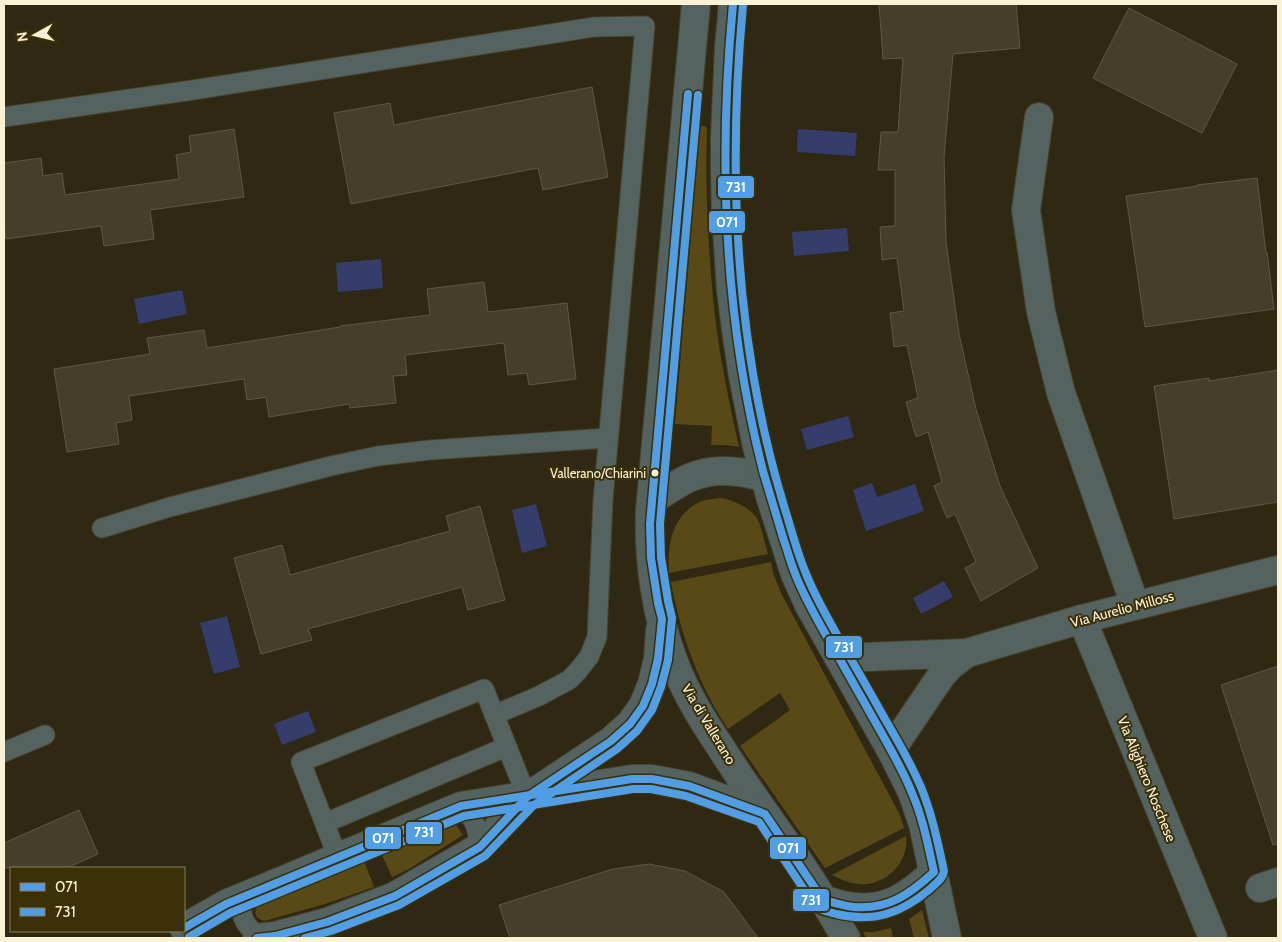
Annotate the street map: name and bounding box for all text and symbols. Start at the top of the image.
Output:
north arrow [10,10,60,60]
text: N [13,31,32,43]
line badge: 731 [717,175,755,199]
text: 731 [726,178,746,196]
line badge: 071 [708,210,746,234]
text: 071 [716,213,738,231]
place label: Vallerano/Chiarini [550,465,646,481]
marker: Vallerano/Chiarini [650,468,660,478]
street label: Via Aurelio Milloss [1068,586,1176,631]
line badge: 731 [825,635,863,659]
text: 731 [834,638,854,656]
street label: Via di Vallerano [678,680,740,768]
street label: Via Alighiero Noschese [1114,714,1180,844]
line badge: 731 [405,821,443,845]
text: 731 [414,823,434,841]
line badge: 071 [364,826,402,850]
text: 071 [372,829,394,847]
line badge: 071 [769,836,807,860]
text: 071 [777,839,799,857]
legend [10,867,185,932]
text: 071 [55,878,78,896]
line badge: 731 [792,888,830,912]
text: 731 [801,891,821,909]
text: 731 [55,903,76,921]

